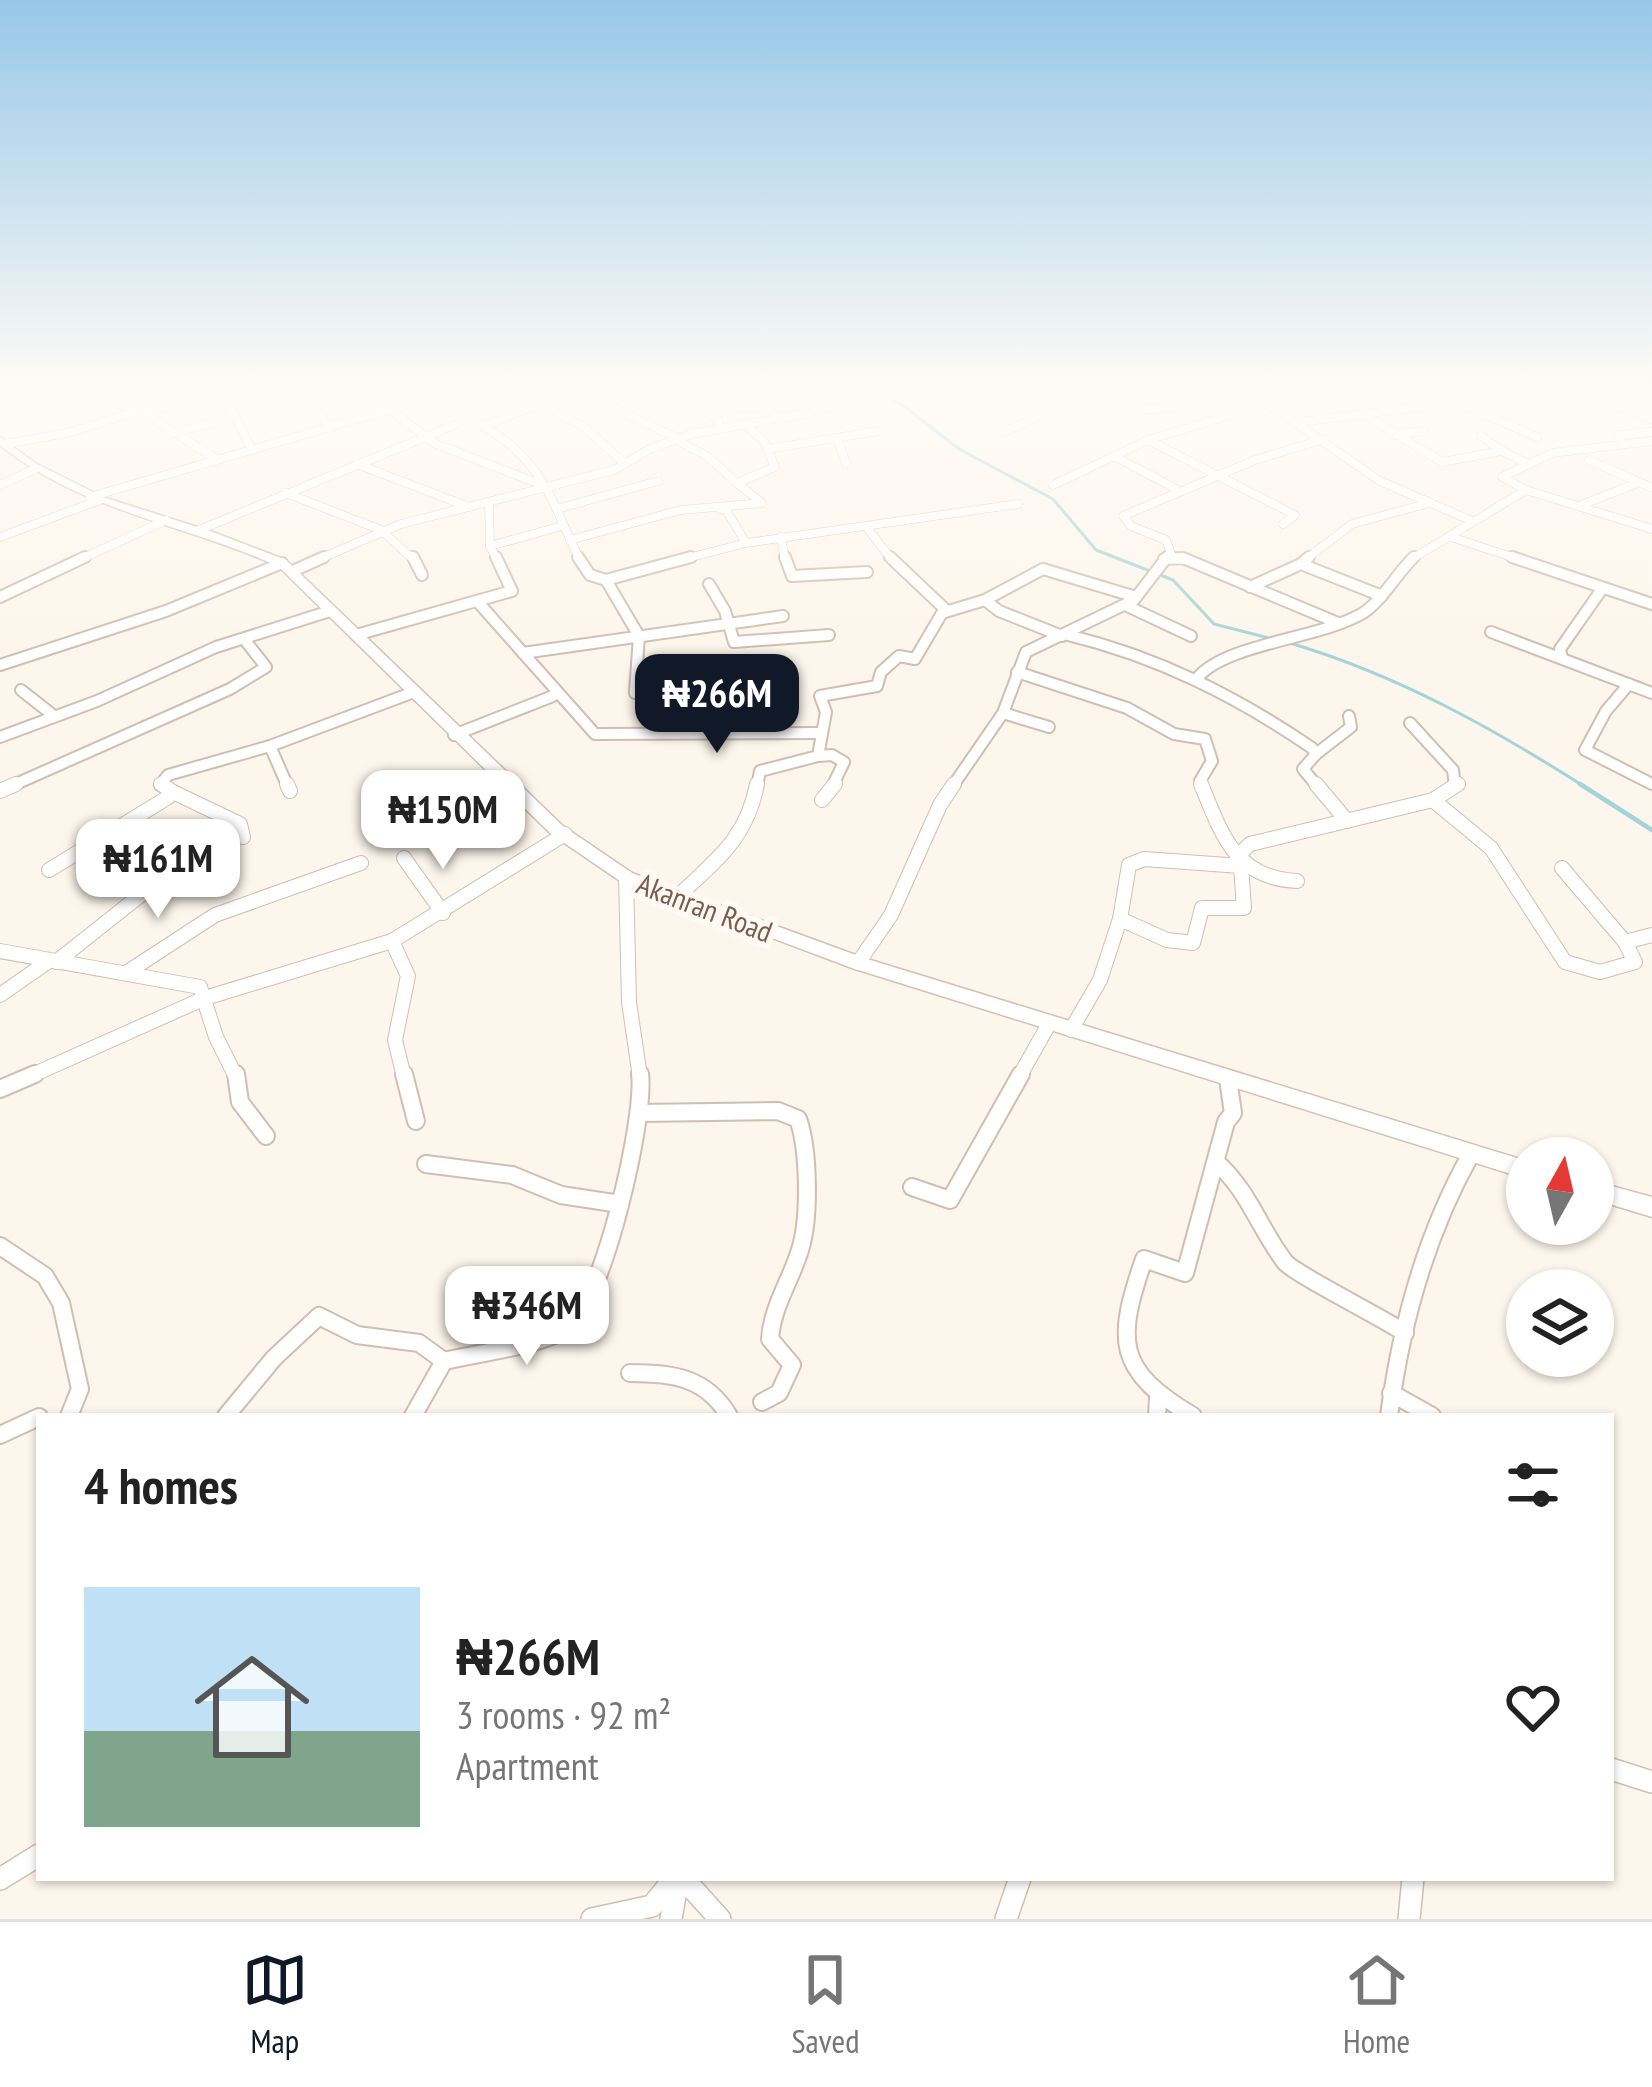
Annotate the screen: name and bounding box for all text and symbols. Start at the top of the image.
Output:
pin: ₦266M [633,654,801,756]
text: ₦266M [662,667,772,718]
pin: ₦150M [359,770,527,872]
text: ₦150M [388,783,498,834]
pin: ₦161M [74,819,242,921]
text: ₦161M [103,832,213,883]
street label: Akanran Road [632,863,778,951]
north arrow [1506,1137,1614,1245]
map controls [1506,1137,1614,1377]
pin: ₦346M [443,1266,611,1368]
button: layers [1506,1269,1614,1377]
text: ₦346M [472,1279,582,1330]
text: 4 homes [84,1452,238,1518]
icon: filters [1500,1452,1566,1518]
text: ₦266M [456,1623,600,1689]
icon: home [180,1635,324,1779]
icon: heart [1500,1674,1566,1740]
text: 3 rooms · 92 m² [456,1689,671,1740]
text: Apartment [456,1740,599,1791]
tab: Map [242,1947,308,2062]
tab: Saved [791,1947,859,2062]
tab: Home [1343,1947,1410,2062]

